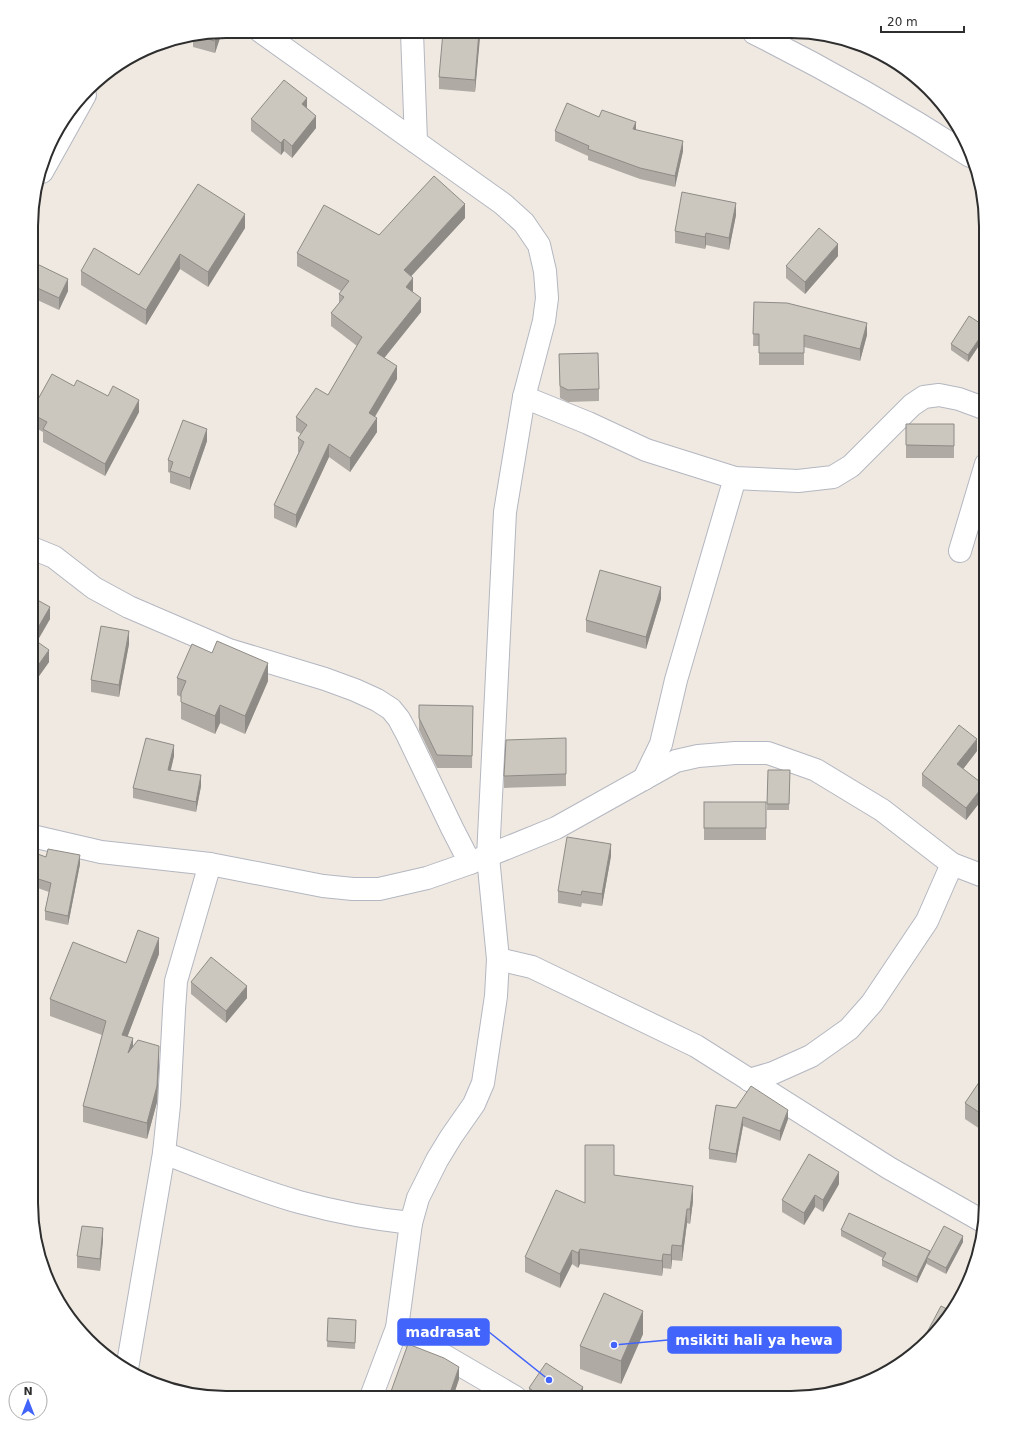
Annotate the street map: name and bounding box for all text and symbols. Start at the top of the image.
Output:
scale bar [881,8,964,34]
text: 20 m [887,15,918,29]
callout: madrasat [398,1319,489,1345]
text: madrasat [406,1324,481,1340]
callout: msikiti hali ya hewa [668,1327,841,1353]
text: msikiti hali ya hewa [675,1332,833,1348]
north arrow [8,1381,48,1421]
text: N [23,1385,33,1398]

